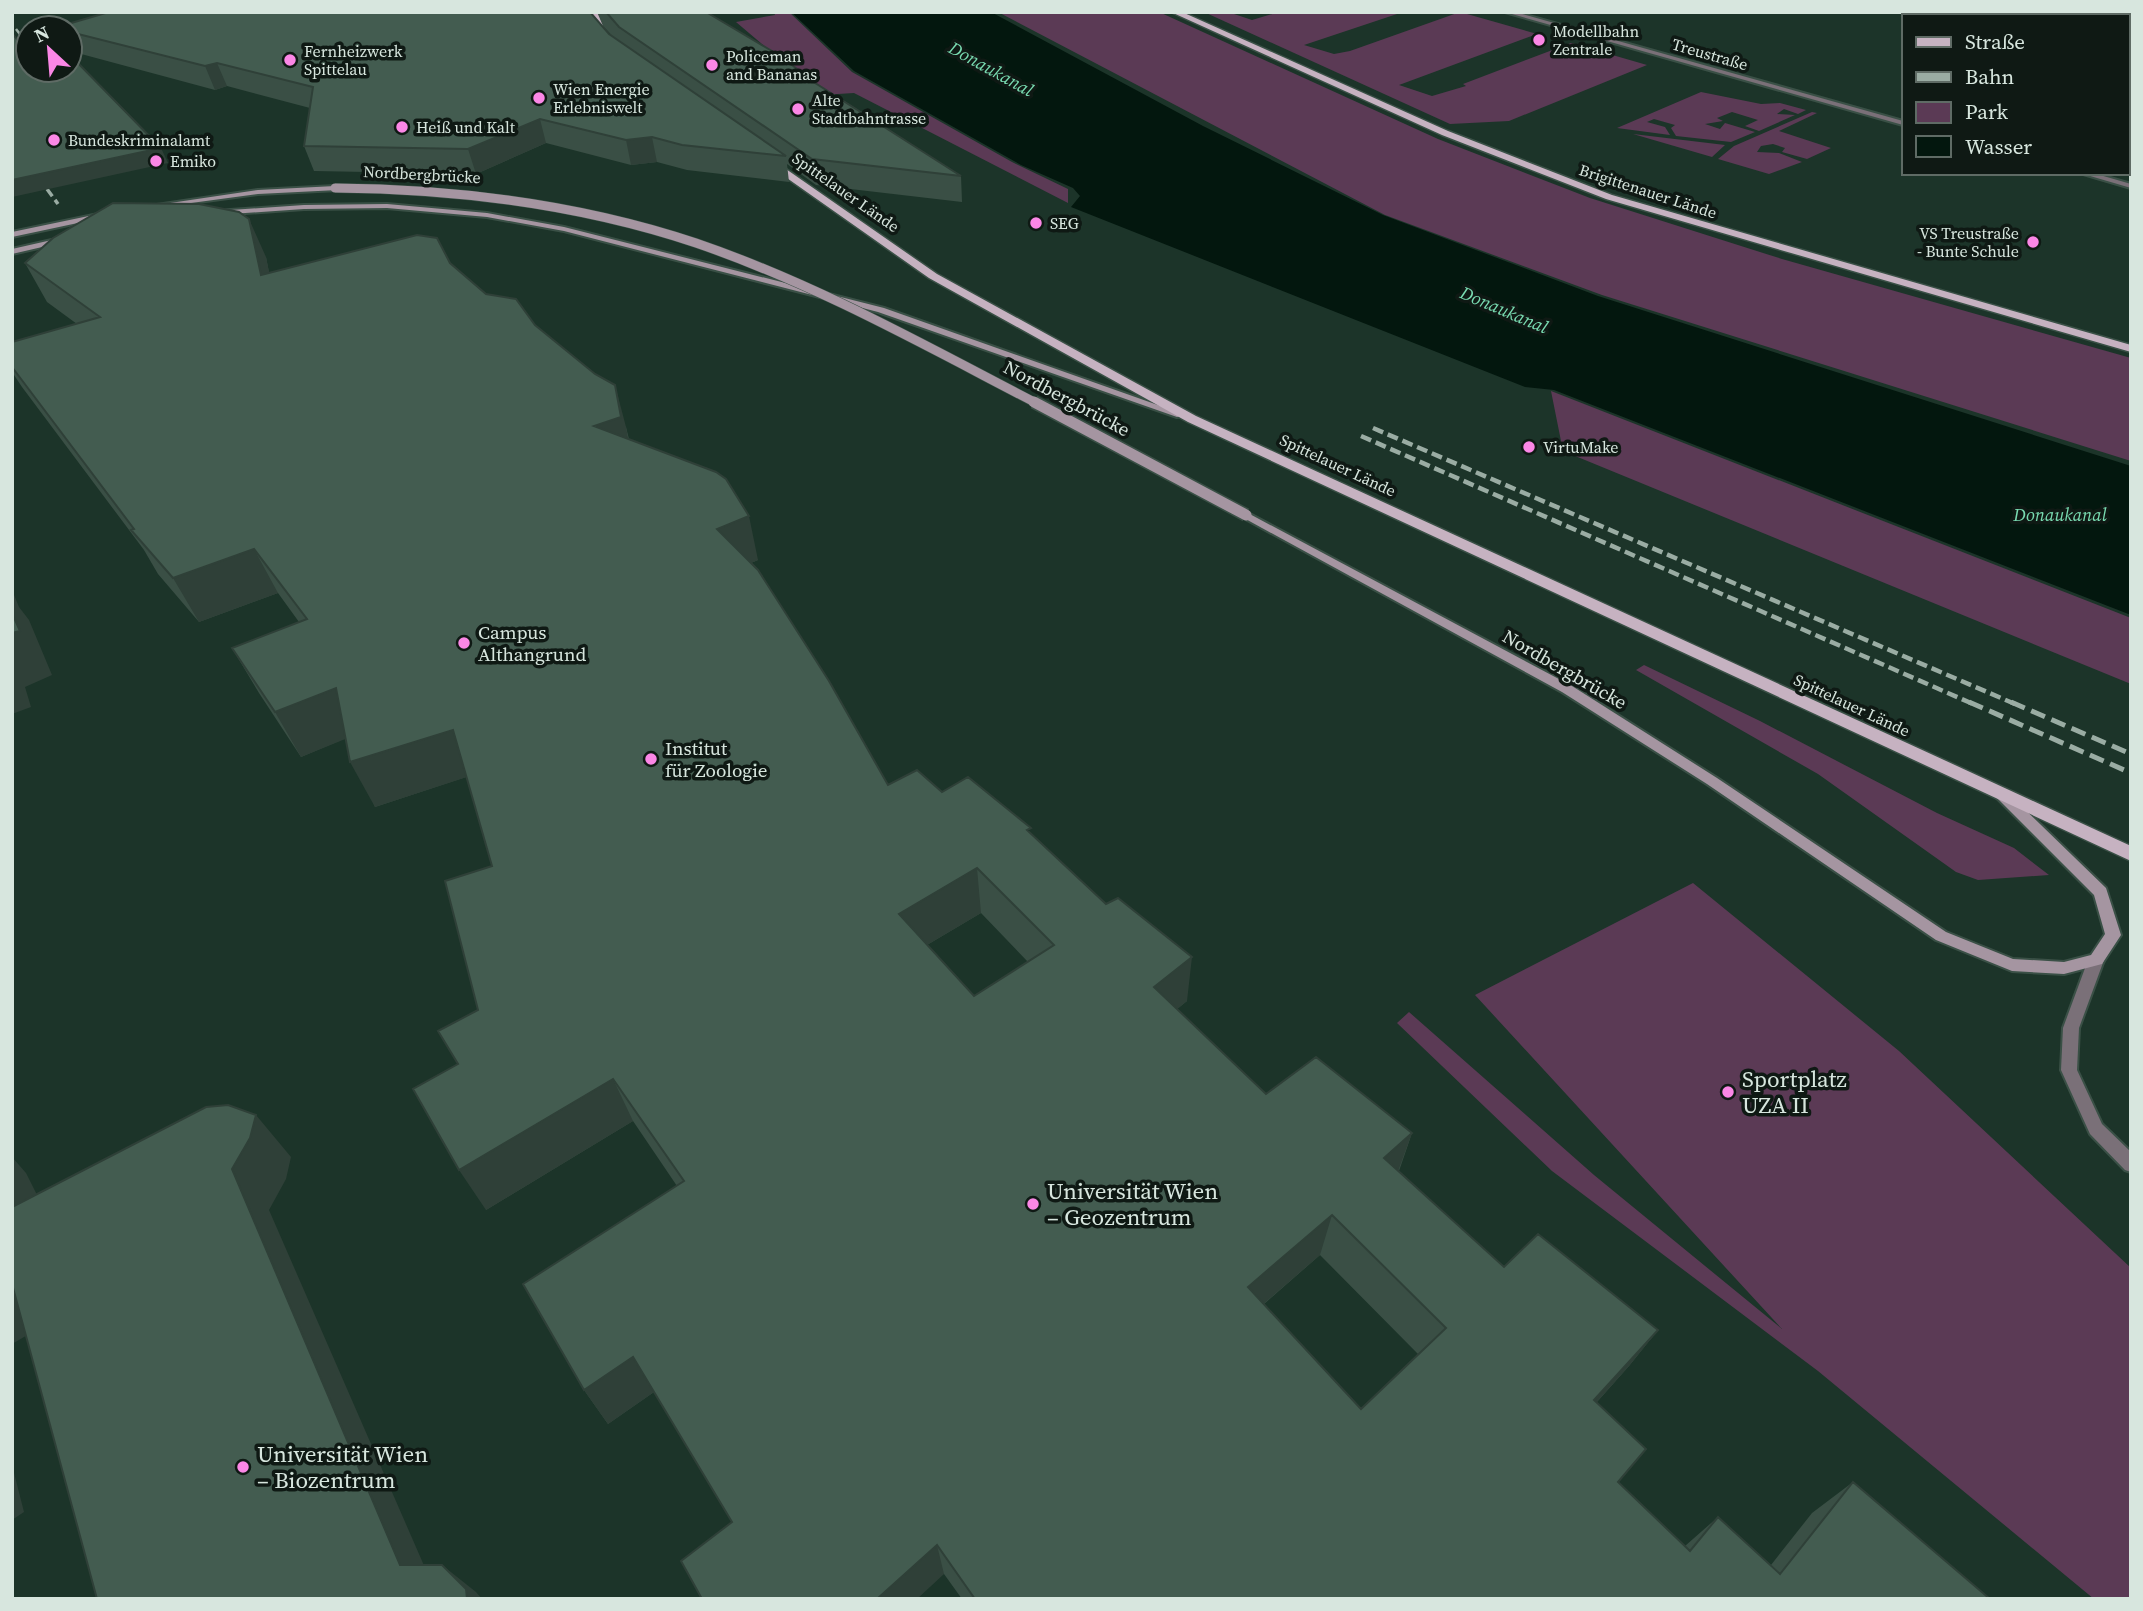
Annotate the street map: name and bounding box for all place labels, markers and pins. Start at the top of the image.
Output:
place label: Modellbahn Zentrale [1553,20,1639,60]
marker: Modellbahn Zentrale [1531,32,1547,48]
place label: Fernheizwerk Spittelau [304,40,403,80]
place label: Policeman and Bananas [726,45,817,85]
marker: Fernheizwerk Spittelau [282,52,298,68]
marker: Policeman and Bananas [704,57,720,73]
place label: Wien Energie Erlebniswelt [553,78,650,118]
place label: Alte Stadtbahntrasse [812,89,926,129]
marker: Wien Energie Erlebniswelt [531,90,547,106]
marker: Alte Stadtbahntrasse [790,101,806,117]
place label: Heiß und Kalt [416,116,516,138]
marker: Heiß und Kalt [394,119,410,135]
place label: Bundeskriminalamt [68,129,211,151]
marker: Bundeskriminalamt [46,132,62,148]
place label: Emiko [170,150,216,172]
marker: Emiko [148,153,164,169]
place label: SEG [1050,212,1079,234]
marker: SEG [1028,215,1044,231]
place label: VS Treustraße - Bunte Schule [1917,222,2019,262]
marker: VS Treustraße - Bunte Schule [2025,234,2041,250]
place label: VirtuMake [1543,436,1619,458]
marker: VirtuMake [1521,439,1537,455]
place label: Campus Althangrund [478,619,586,667]
marker: Campus Althangrund [456,635,472,651]
place label: Institut für Zoologie [665,735,768,783]
marker: Institut für Zoologie [643,751,659,767]
place label: Sportplatz UZA II [1742,1063,1847,1121]
marker: Sportplatz UZA II [1720,1084,1736,1100]
place label: Universität Wien – Geozentrum [1047,1175,1218,1233]
marker: Universität Wien – Geozentrum [1025,1196,1041,1212]
place label: Universität Wien – Biozentrum [257,1438,428,1496]
marker: Universität Wien – Biozentrum [235,1459,251,1475]

